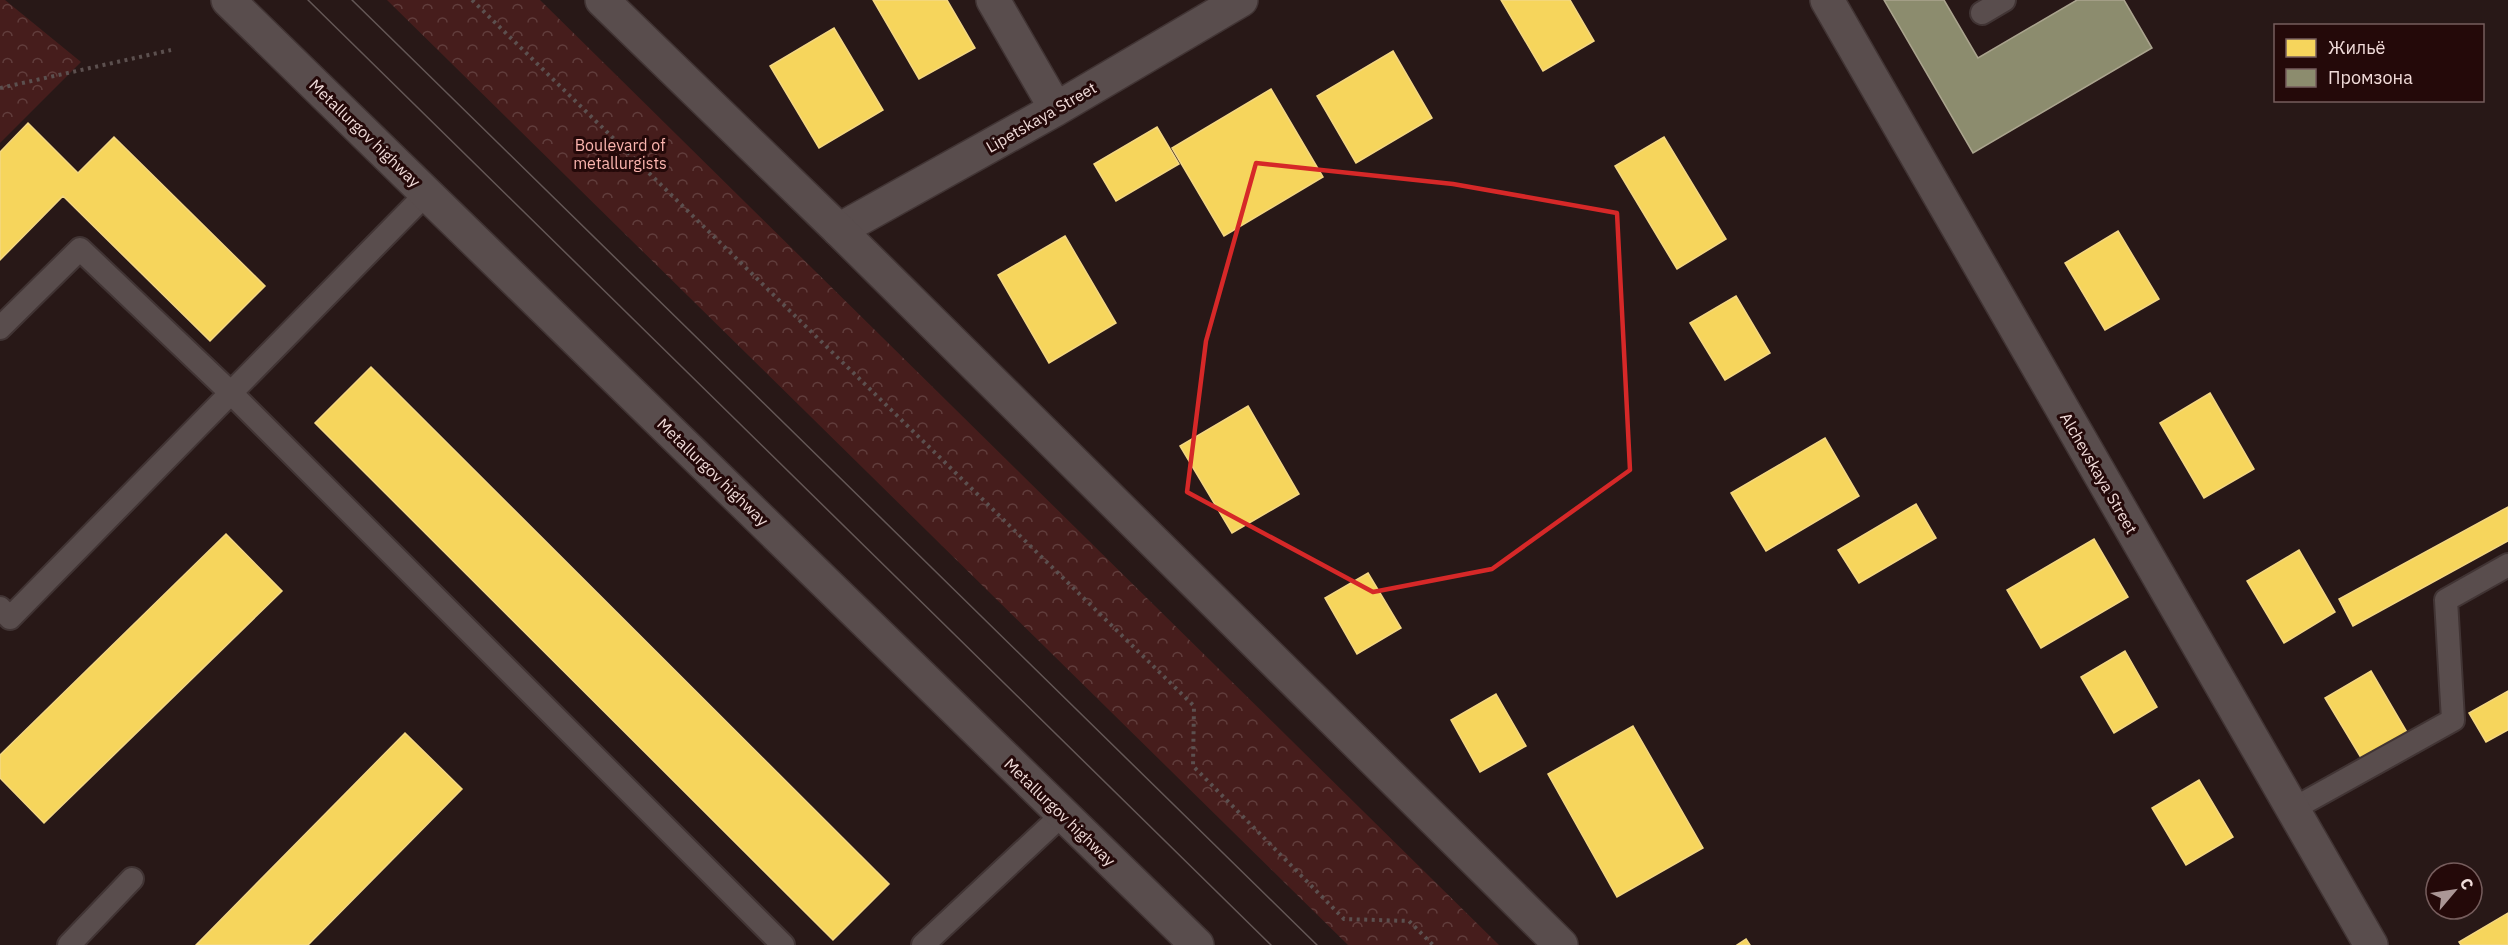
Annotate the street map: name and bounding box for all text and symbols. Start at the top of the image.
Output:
legend [2274,24,2484,102]
text: Жильё [2328,36,2386,59]
text: Промзона [2328,66,2413,89]
street label: Metallurgov highway [305,75,425,191]
street label: Lipetskaya Street [982,77,1100,157]
park label: Boulevard of metallurgists [573,135,667,173]
street label: Alchevskaya Street [2056,409,2142,537]
street label: Metallurgov highway [653,414,773,530]
street label: Metallurgov highway [1000,754,1120,870]
north arrow [2424,861,2484,921]
text: С [2456,874,2478,893]

